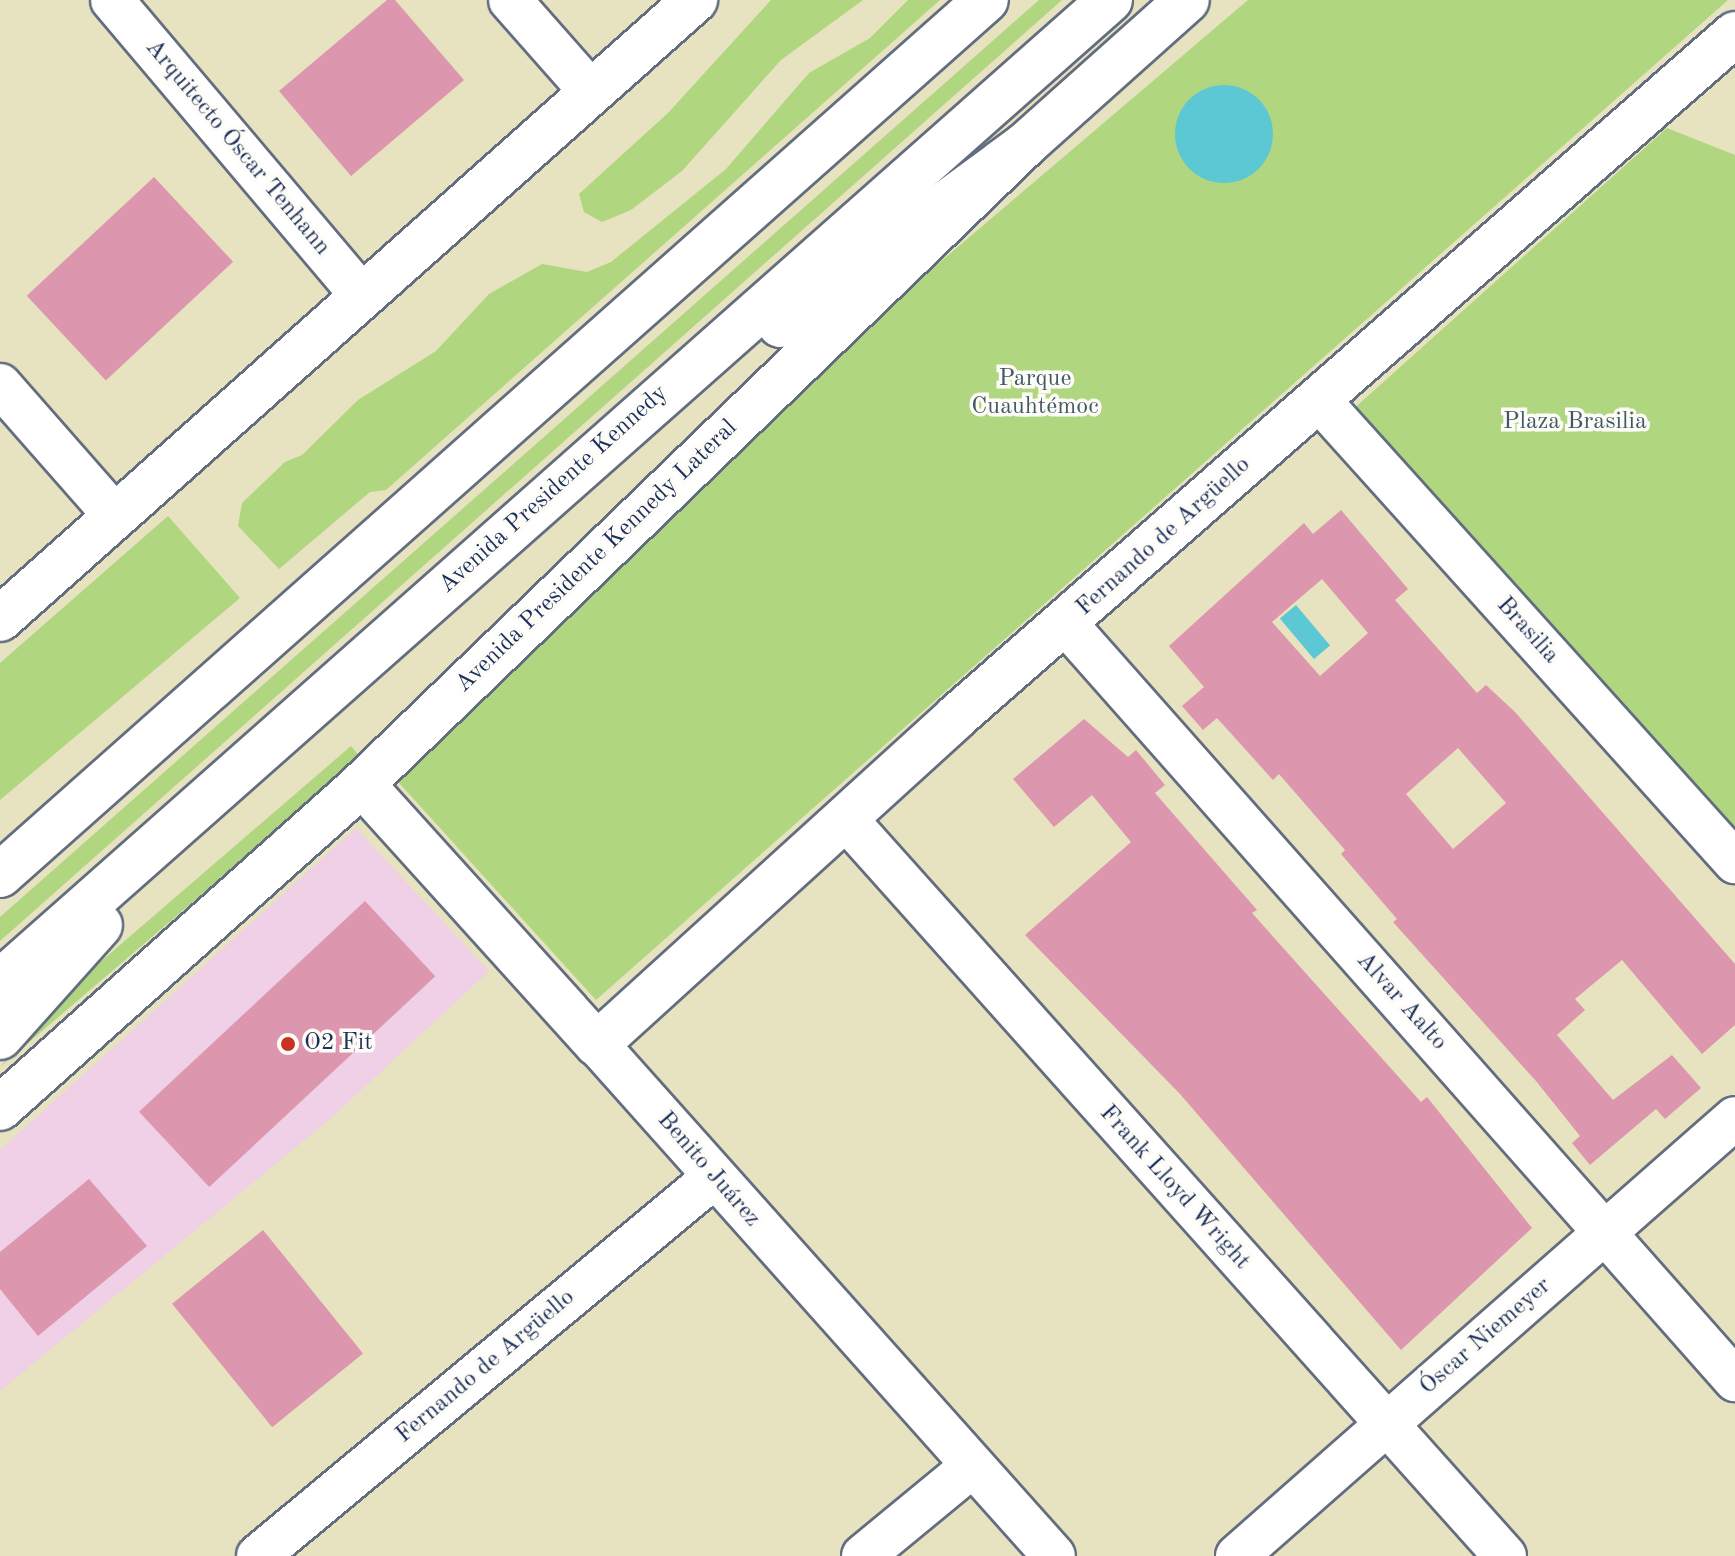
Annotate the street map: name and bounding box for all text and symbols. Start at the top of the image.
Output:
street label: Arquitecto Óscar Tenhann [138,34,336,262]
park label: Parque Cuauhtémoc [971,366,1099,422]
street label: Avenida Presidente Kennedy [434,380,674,600]
park label: Plaza Brasilia [1503,409,1647,437]
street label: Avenida Presidente Kennedy Lateral [450,415,744,699]
street label: Fernando de Argüello [1071,451,1257,623]
street label: Brasilia [1490,592,1564,670]
street label: Alvar Aalto [1349,947,1453,1057]
place label: O2 Fit [304,1030,373,1058]
marker: O2 Fit [279,1035,297,1053]
street label: Frank Lloyd Wright [1092,1100,1256,1276]
street label: Benito Juárez [650,1107,766,1233]
street label: Óscar Niemeyer [1414,1272,1558,1402]
street label: Fernando de Argüello [391,1284,581,1450]

